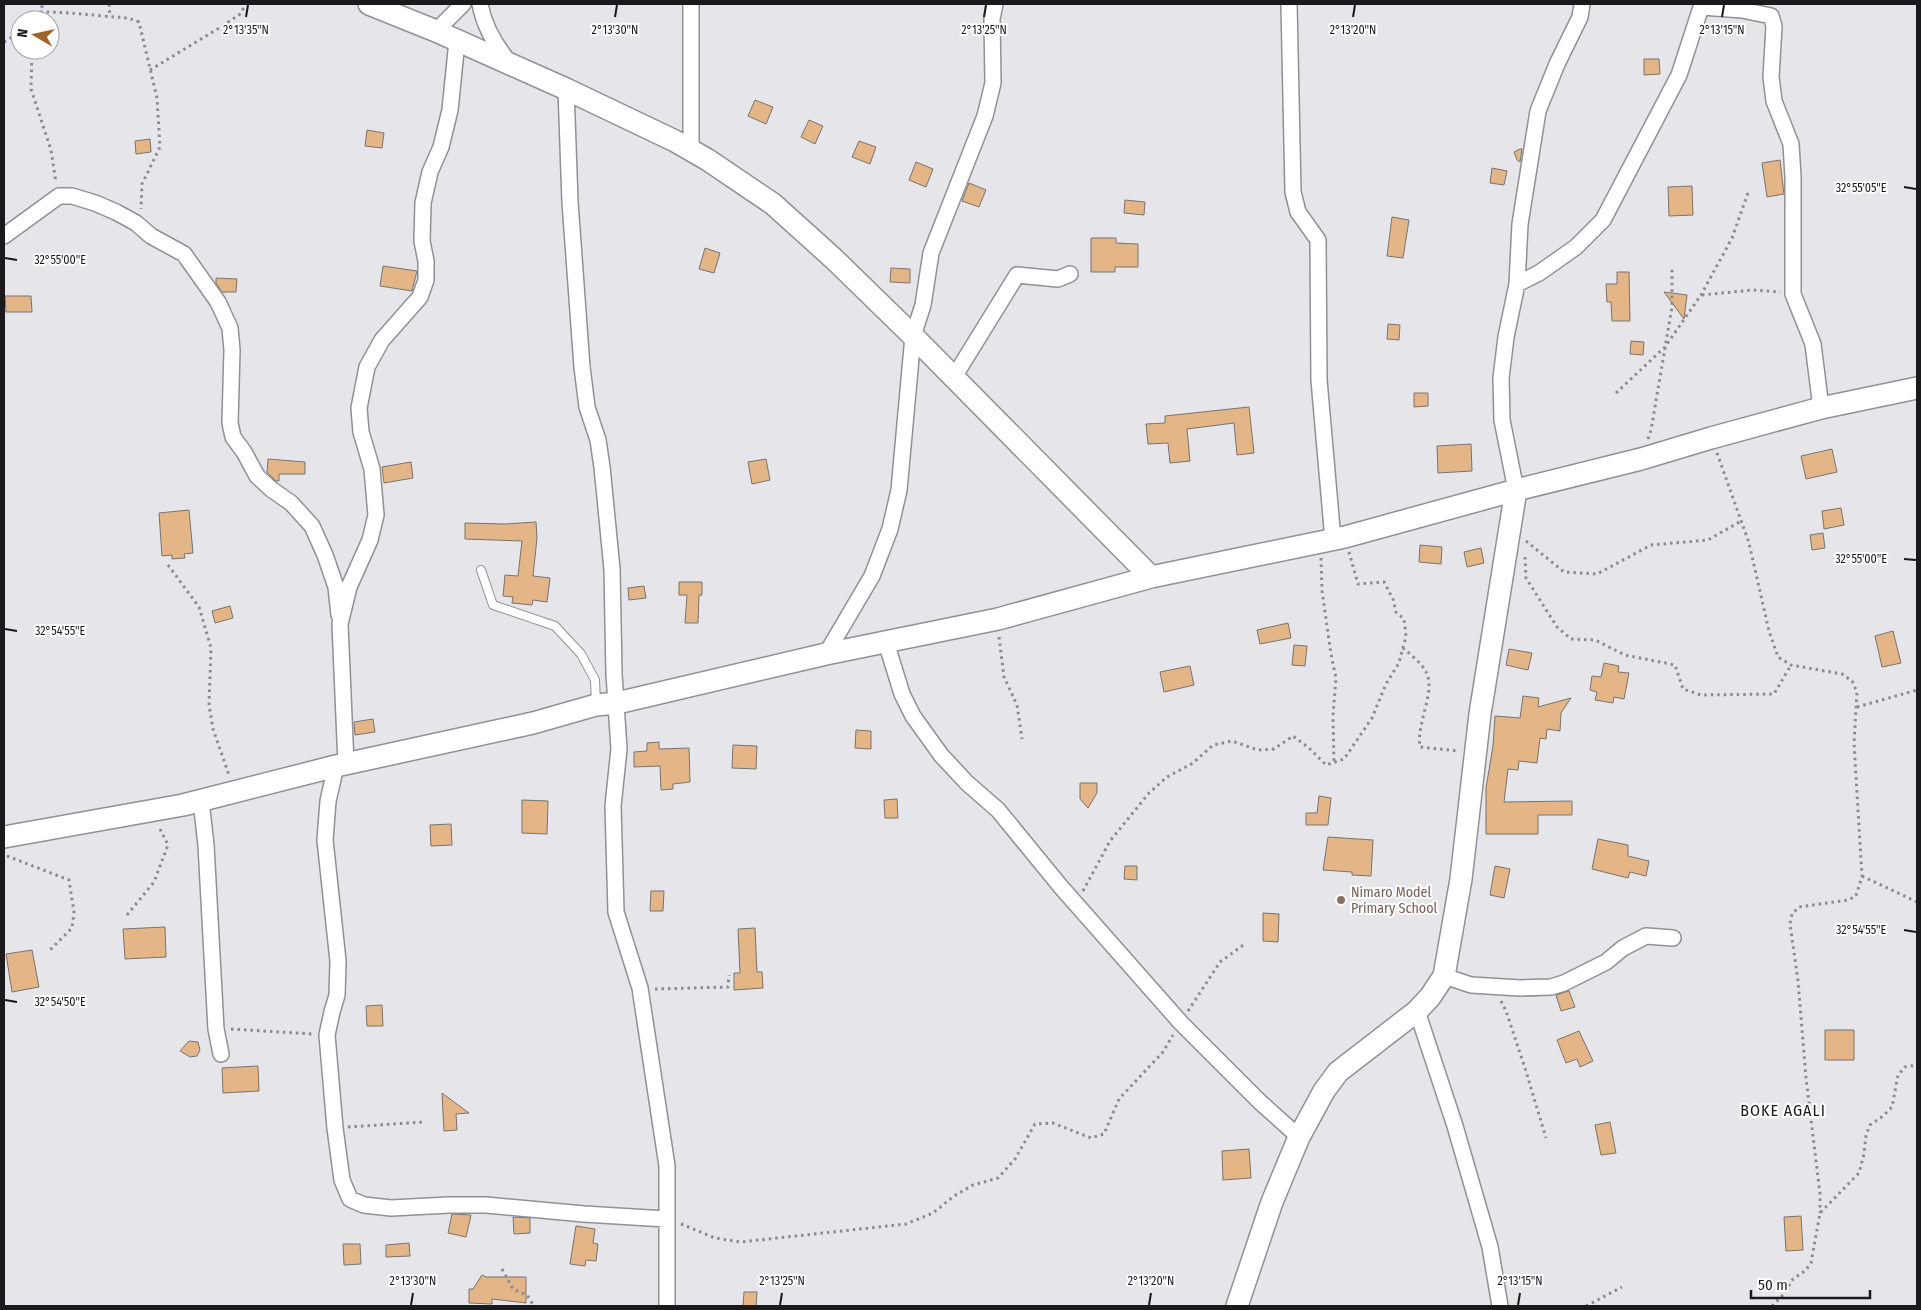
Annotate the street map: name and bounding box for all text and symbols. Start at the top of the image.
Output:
north arrow [10,10,60,60]
text: 2°13'35"N [223,23,269,37]
text: 2°13'30"N [592,23,638,37]
text: 2°13'25"N [961,23,1007,37]
text: 2°13'20"N [1330,23,1376,37]
text: 2°13'15"N [1699,23,1745,37]
text: N [14,28,32,39]
text: 32°55'05"E [1836,181,1887,195]
text: 32°55'00"E [34,253,86,267]
text: 32°55'00"E [1835,552,1887,566]
text: 32°54'55"E [35,624,85,638]
place label: Nimaro Model Primary School [1351,884,1438,917]
marker: Nimaro Model Primary School [1335,894,1347,906]
text: 32°54'55"E [1836,923,1886,937]
text: 32°54'50"E [34,995,86,1009]
district label: BOKE AGALI [1740,1101,1826,1120]
scale bar [1751,1268,1870,1300]
text: 2°13'30"N [390,1274,436,1288]
text: 2°13'25"N [759,1274,805,1288]
text: 2°13'20"N [1128,1274,1174,1288]
text: 2°13'15"N [1497,1274,1543,1288]
text: 50 m [1758,1276,1788,1294]

